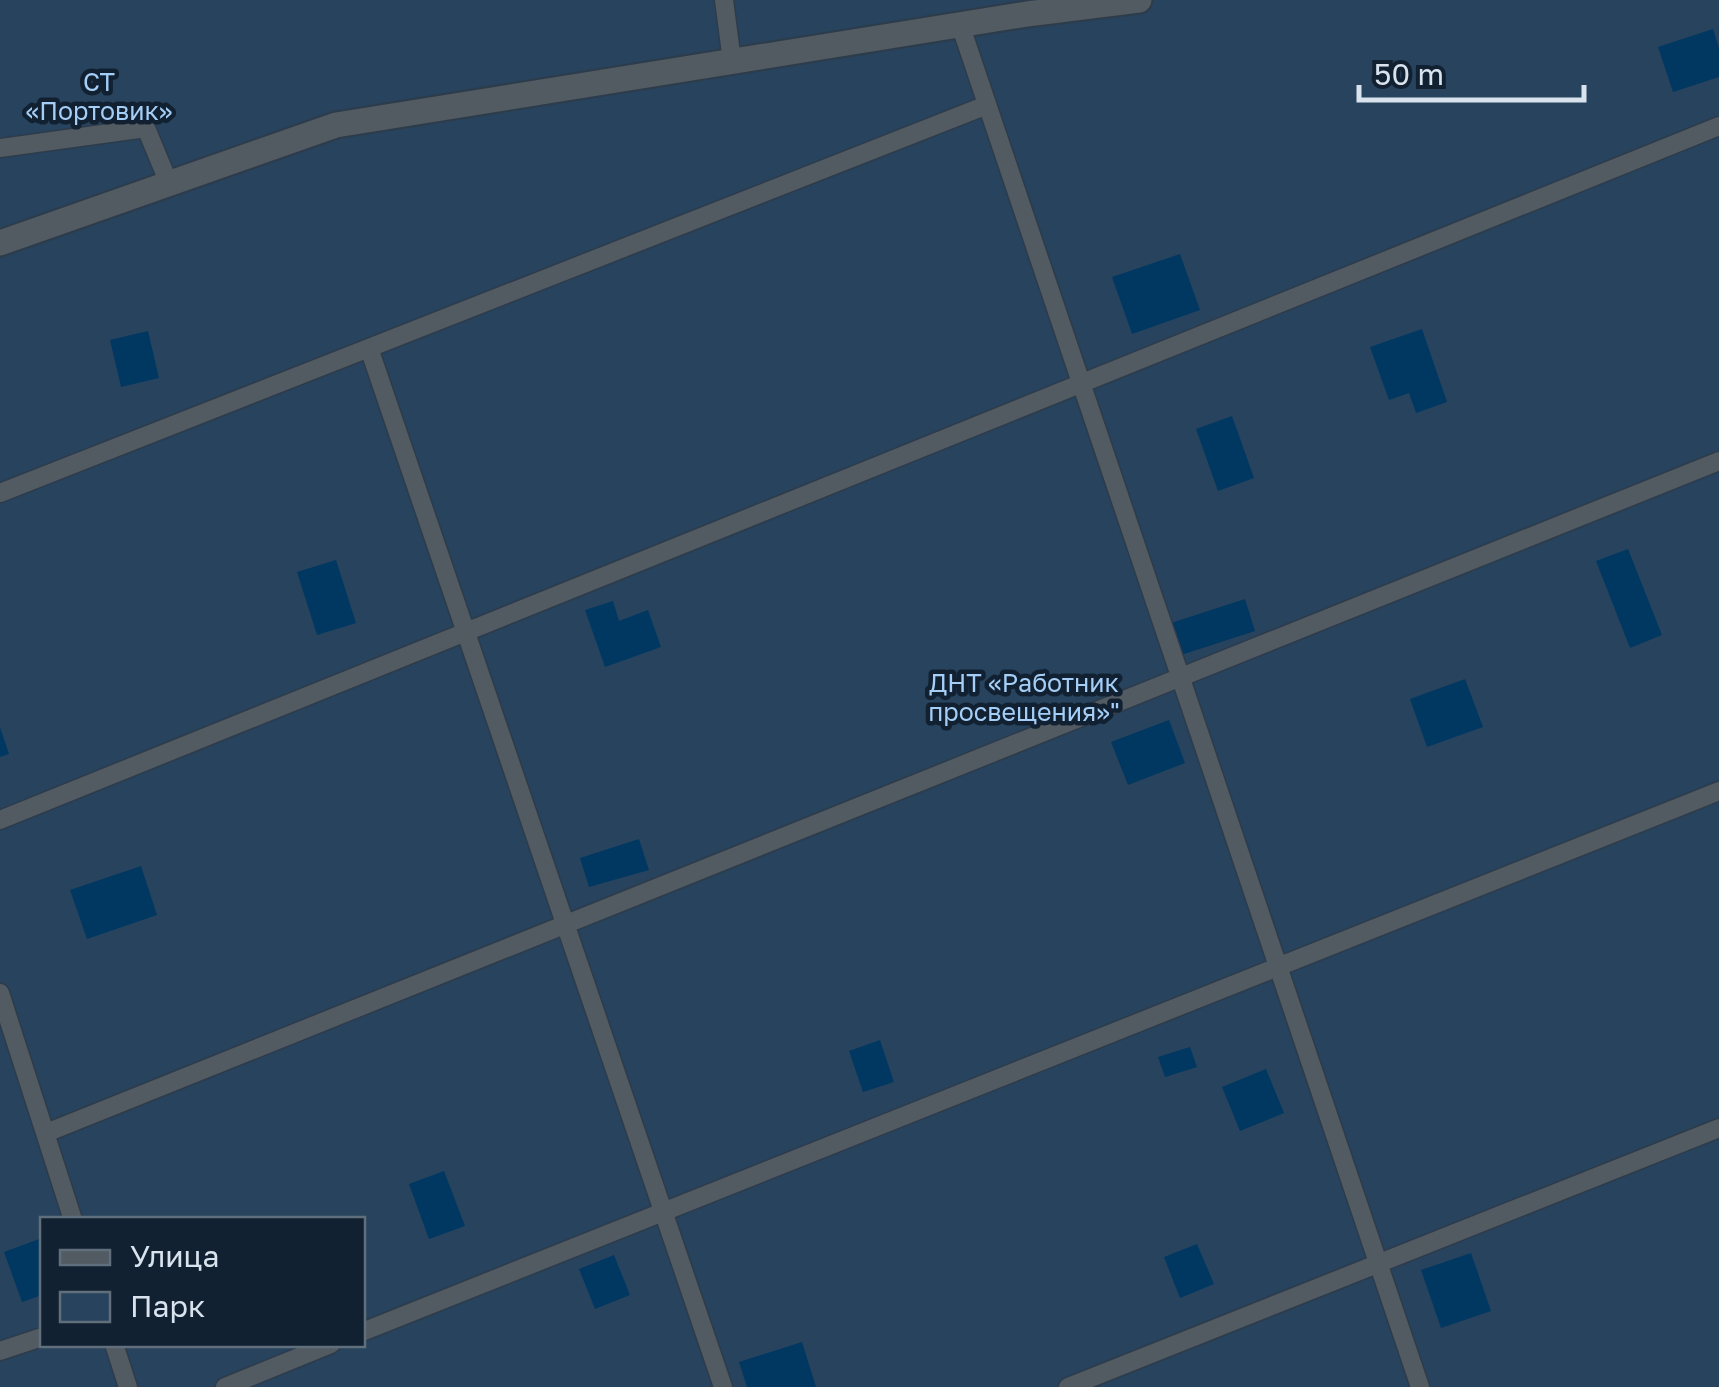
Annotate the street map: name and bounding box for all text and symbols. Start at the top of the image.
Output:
scale bar [1359,40,1584,102]
text: 50 m [1374,56,1444,92]
park label: СТ «Портовик» [25,66,173,126]
park label: ДНТ «Работник просвещения»" [928,667,1120,727]
legend [40,1217,365,1347]
text: Улица [130,1238,219,1274]
text: Парк [130,1288,205,1324]

